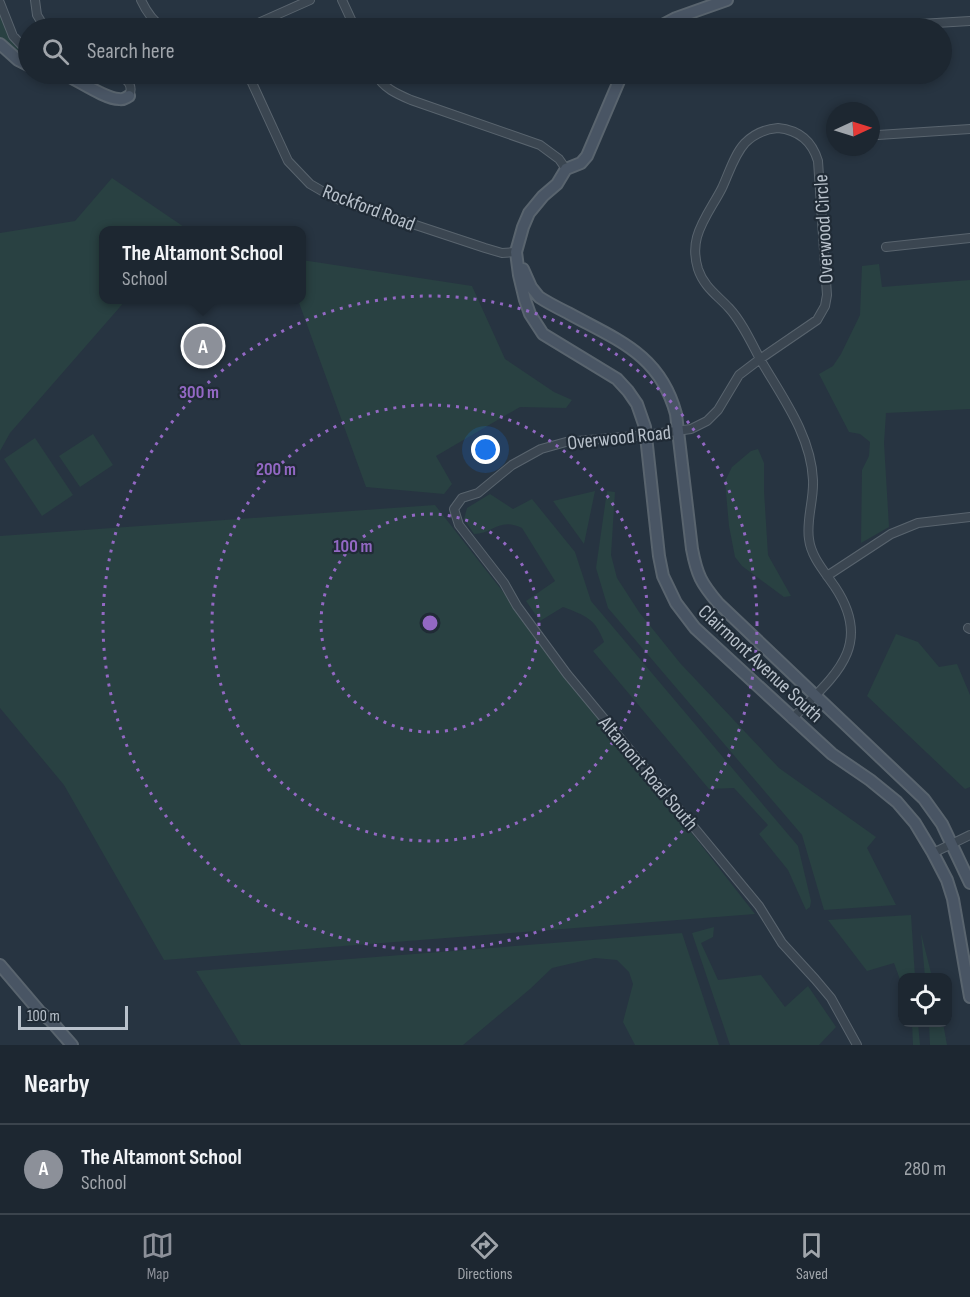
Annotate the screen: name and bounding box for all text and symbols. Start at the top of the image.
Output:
search box [18,18,952,84]
icon: search [39,35,72,68]
text: Search here [87,38,174,65]
north arrow [826,102,880,156]
street label: Overwood Circle [809,174,839,284]
street label: Rockford Road [319,179,418,236]
popup [99,226,306,304]
text: The Altamont School [122,240,283,267]
text: School [122,267,168,291]
pin: A [184,324,222,368]
text: 300 m [179,382,219,403]
street label: Overwood Road [566,421,672,455]
your location [471,435,500,464]
text: 200 m [256,459,296,480]
text: 100 m [334,536,373,557]
street label: Clairmont Avenue South [693,600,828,728]
centre of rings [420,613,440,633]
street label: Altamont Road South [593,711,703,836]
map controls [898,973,952,1027]
button: locate [898,973,952,1027]
scale bar [18,1003,128,1030]
text: 100 m [27,1007,60,1026]
text: Nearby [24,1069,90,1100]
text: The Altamont School [81,1144,242,1171]
text: A [39,1157,48,1181]
text: 280 m [904,1157,946,1181]
text: School [81,1171,126,1195]
tab: Map [141,1229,174,1284]
tab: Directions [457,1229,512,1284]
tab: Saved [795,1229,828,1284]

